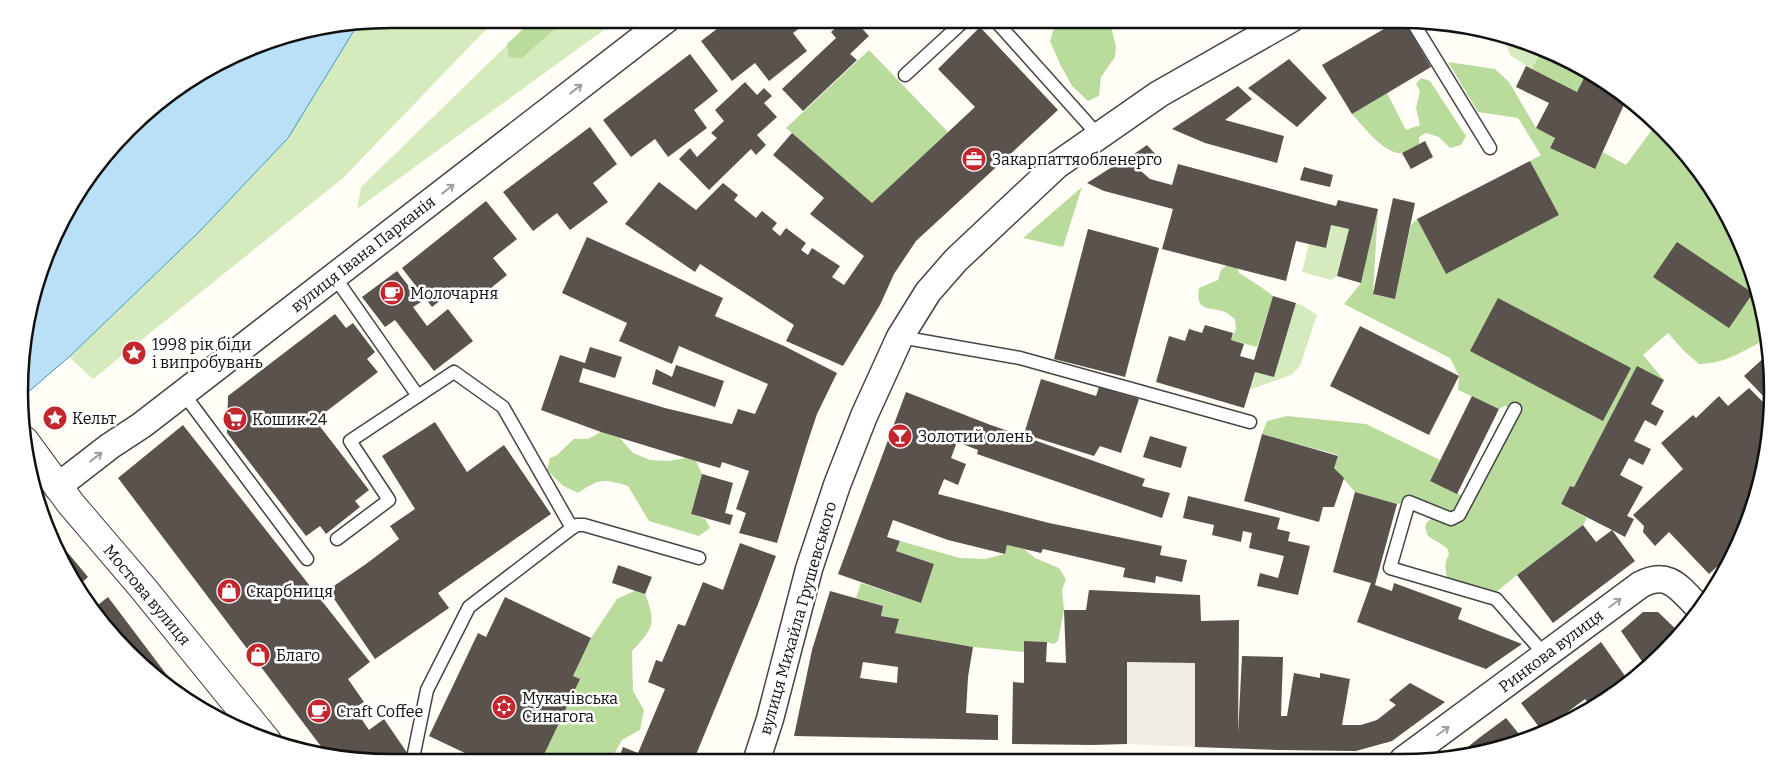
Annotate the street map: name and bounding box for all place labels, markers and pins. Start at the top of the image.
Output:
office icon: Закарпаттяобленерго [961,146,987,172]
place label: Закарпаттяобленерго [992,150,1162,169]
cafe icon: Молочарня [379,280,405,306]
place label: Молочарня [410,284,498,303]
place label: 1998 рік біди і випробувань [152,335,263,372]
place icon: 1998 рік біди і випробувань [121,340,147,366]
place icon: Кельт [42,405,68,431]
supermarket icon: Кошик 24 [222,406,248,432]
place label: Кельт [72,409,116,428]
place label: Кошик 24 [252,410,328,429]
bar icon: Золотий олень [887,423,913,449]
place label: Золотий олень [918,427,1033,446]
shop icon: Скарбниця [216,578,242,604]
place label: Скарбниця [246,582,333,601]
shop icon: Благо [245,642,271,668]
place label: Благо [276,646,320,665]
place label: Мукачівська Синагога [522,689,618,726]
synagogue icon: Мукачівська Синагога [491,694,517,720]
cafe icon: Craft Coffee [306,698,332,724]
place label: Craft Coffee [336,702,423,721]

